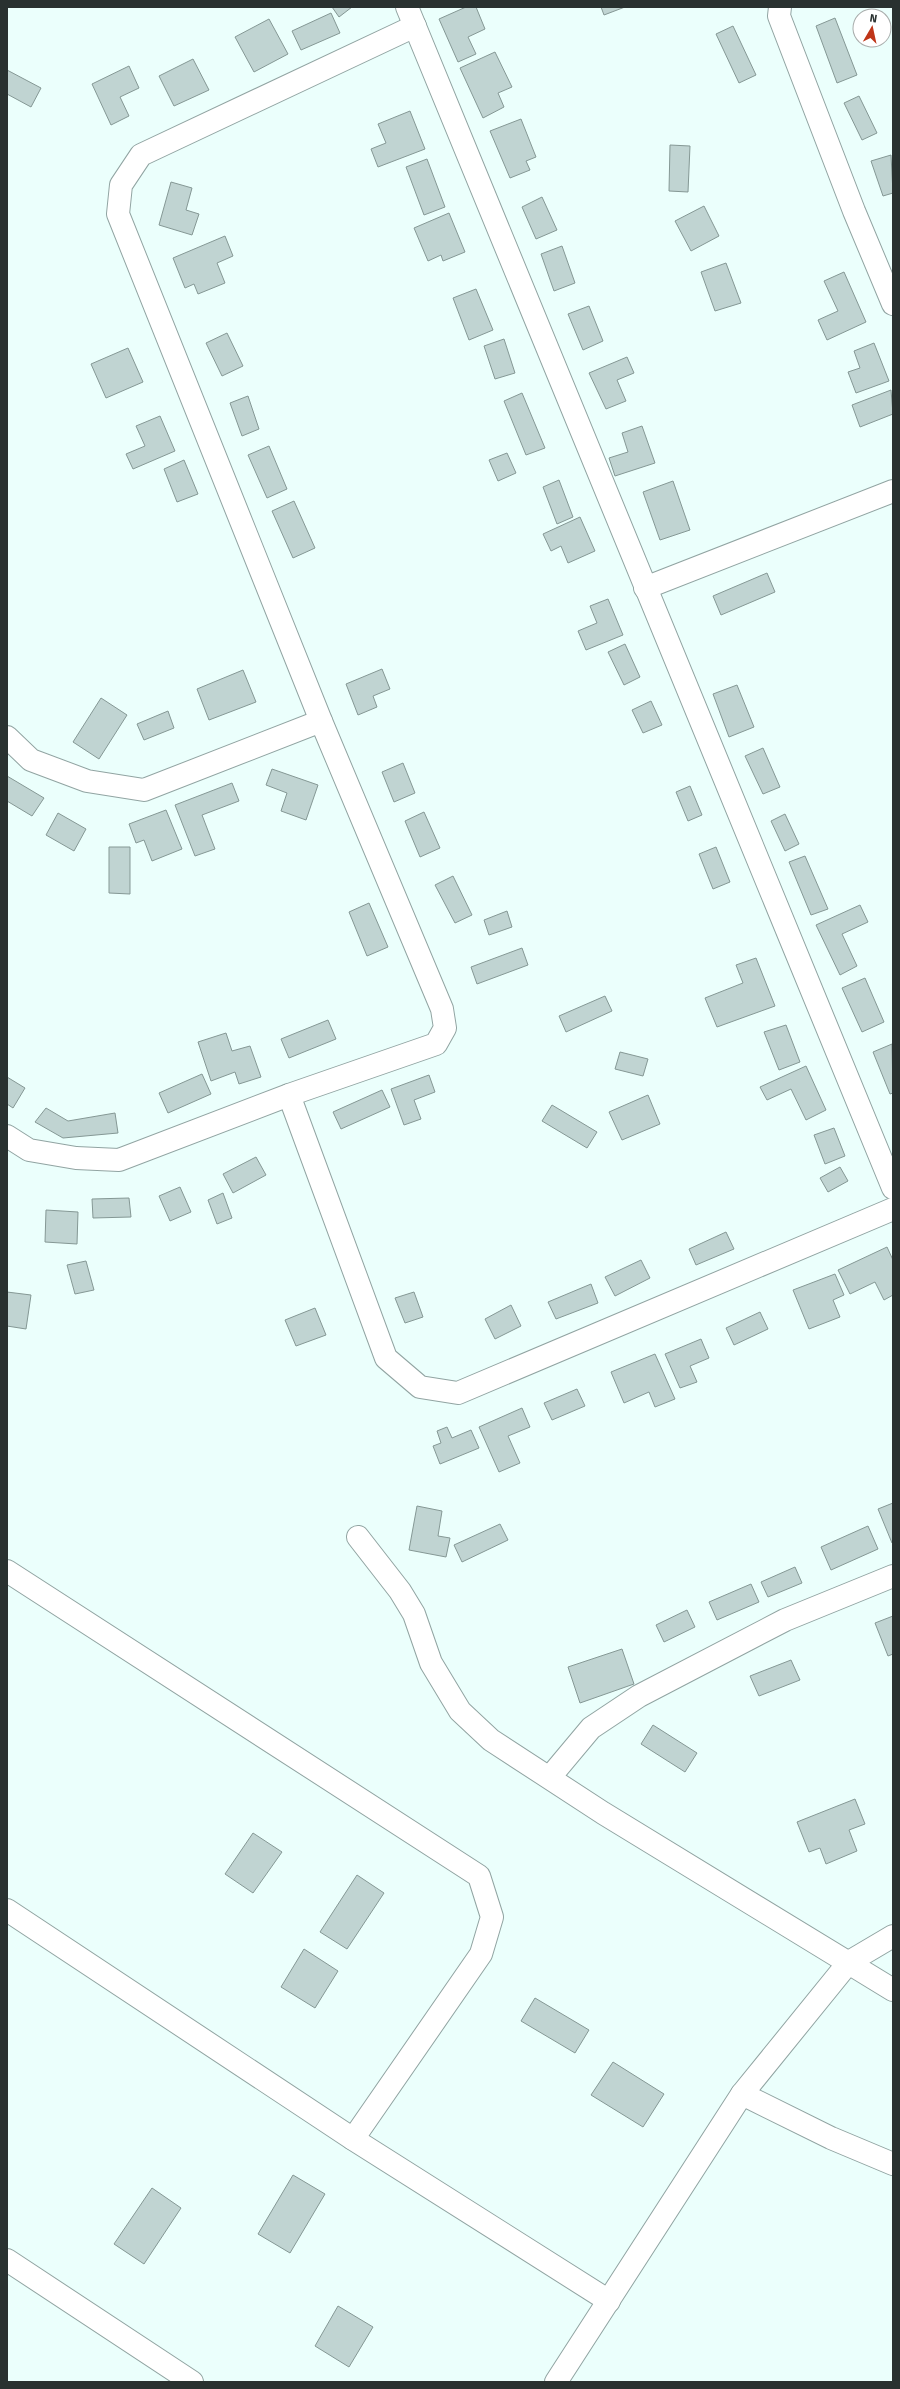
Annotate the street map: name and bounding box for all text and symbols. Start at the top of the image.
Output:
north arrow [852,8,892,48]
text: N [869,12,878,26]

